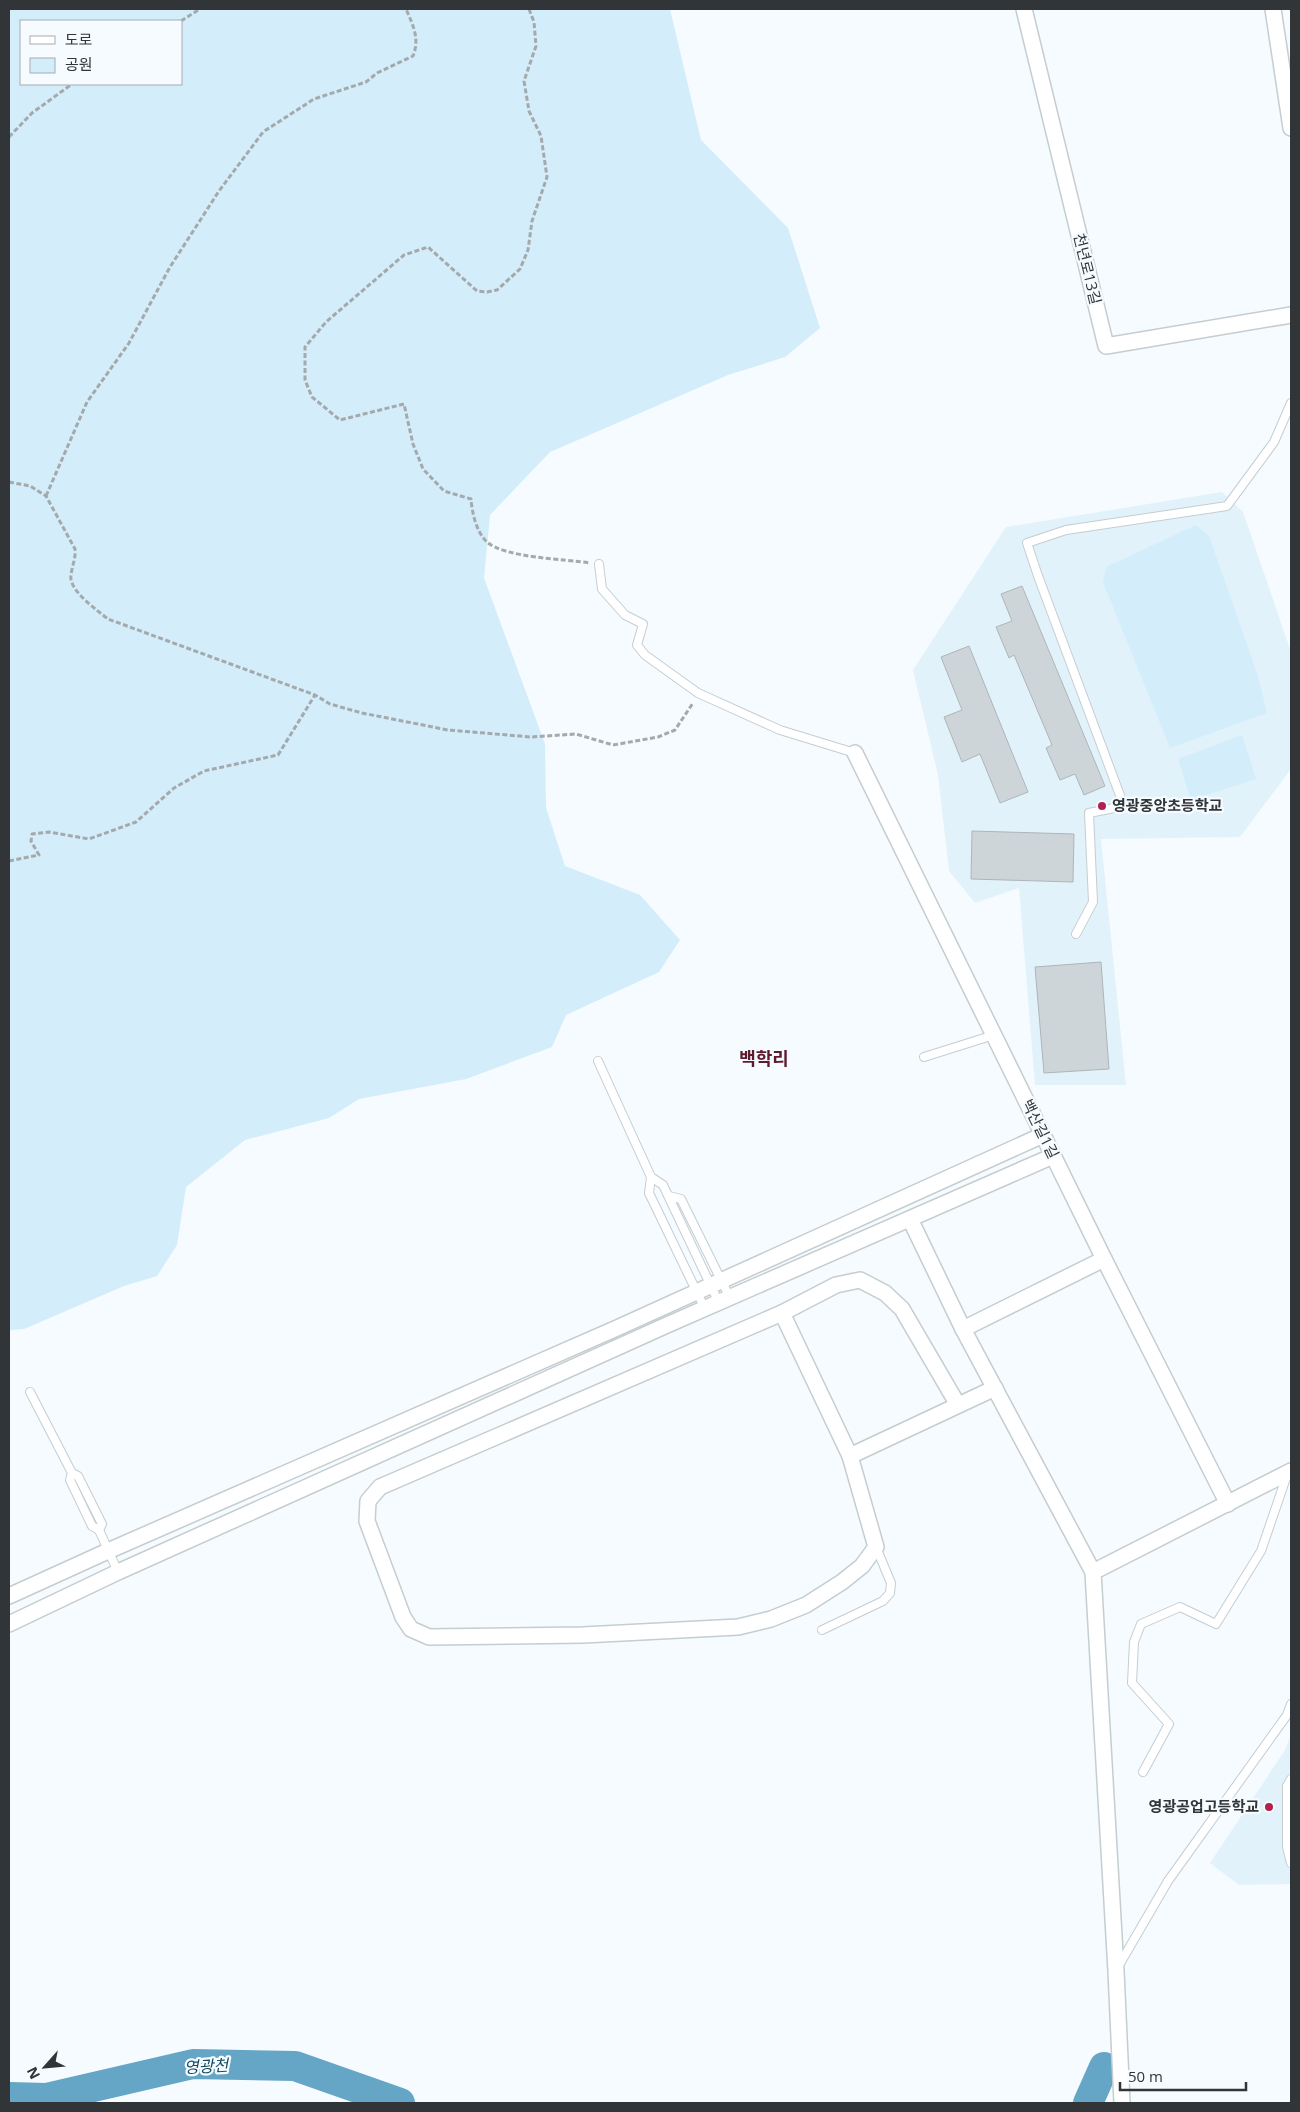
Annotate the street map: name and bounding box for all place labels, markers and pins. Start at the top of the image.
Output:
place label: 영광중앙초등학교 [1112,795,1223,815]
marker: 영광중앙초등학교 [1096,800,1108,812]
place label: 영광공업고등학교 [1149,1796,1259,1816]
marker: 영광공업고등학교 [1263,1801,1275,1813]

